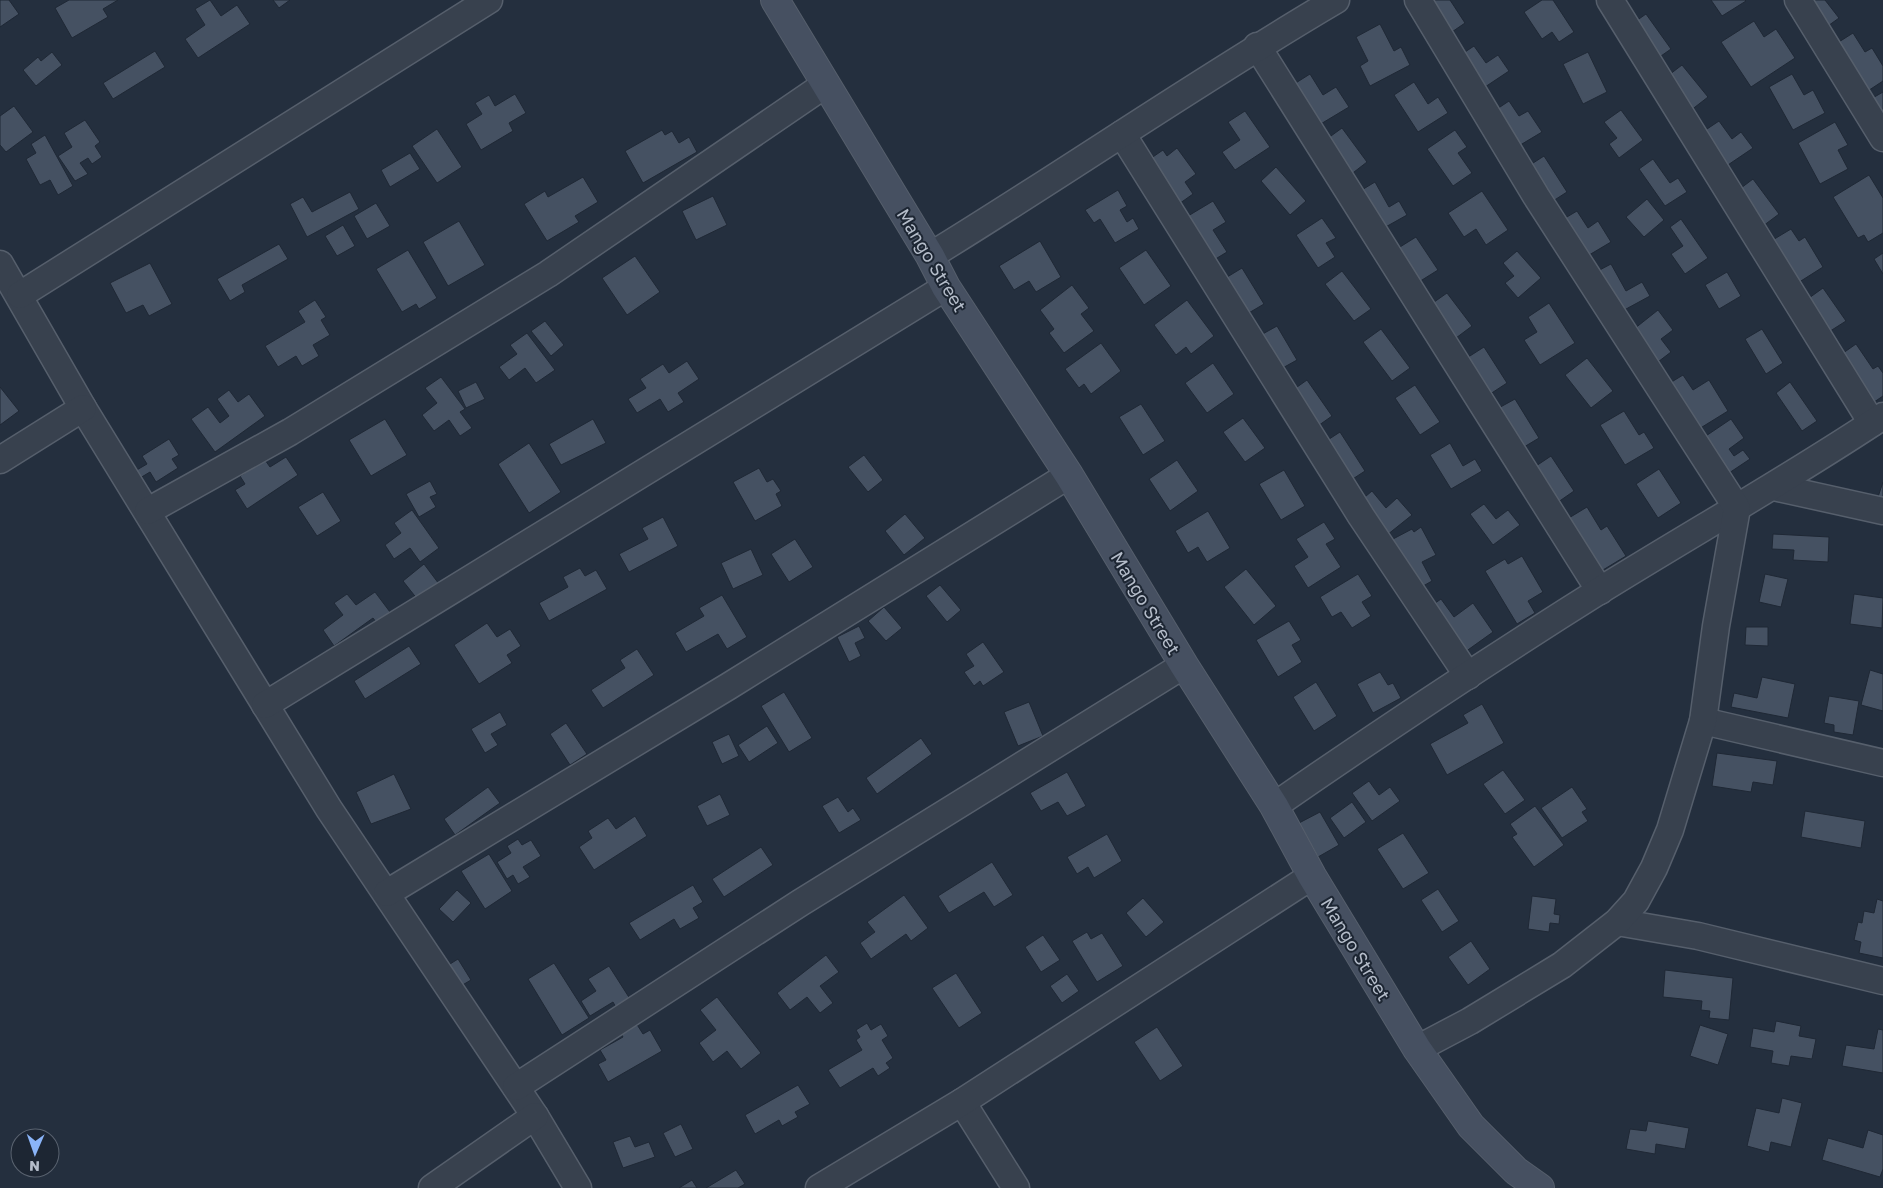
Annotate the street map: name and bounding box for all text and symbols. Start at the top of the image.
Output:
street label: Mango Street [893,204,971,316]
street label: Mango Street [1107,547,1185,659]
street label: Mango Street [1317,893,1395,1005]
north arrow [10,1128,60,1178]
text: N [29,1158,40,1175]

